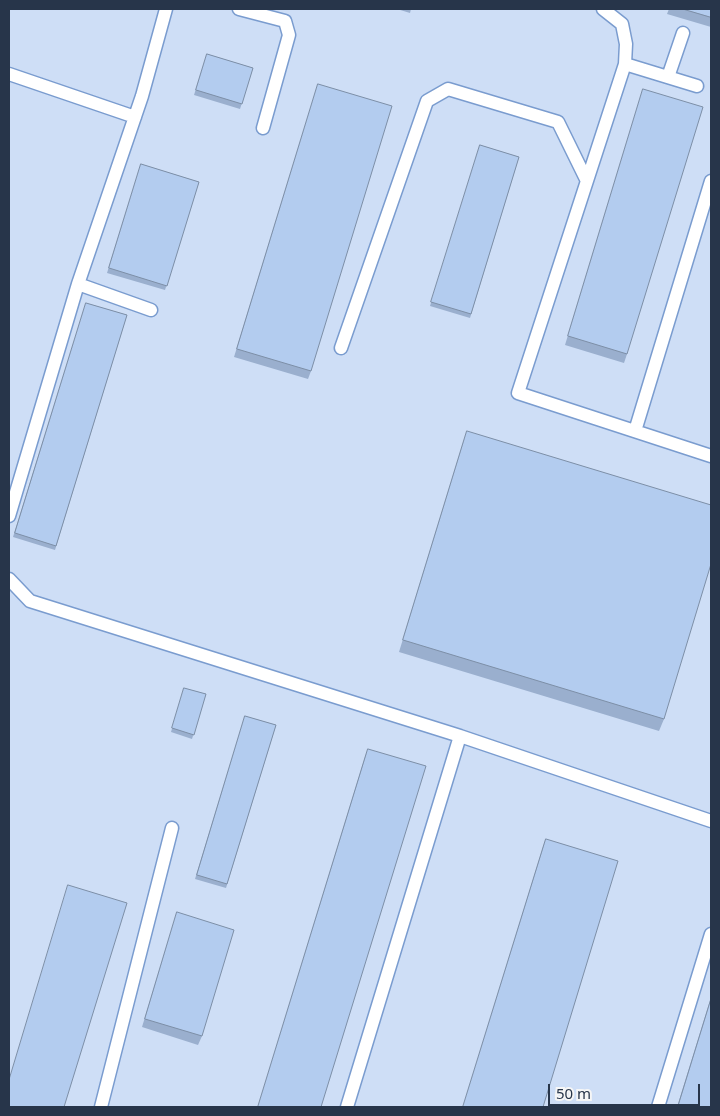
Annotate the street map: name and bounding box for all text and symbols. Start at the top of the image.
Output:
scale bar [550,1074,702,1106]
text: 50 m [556,1083,591,1103]

